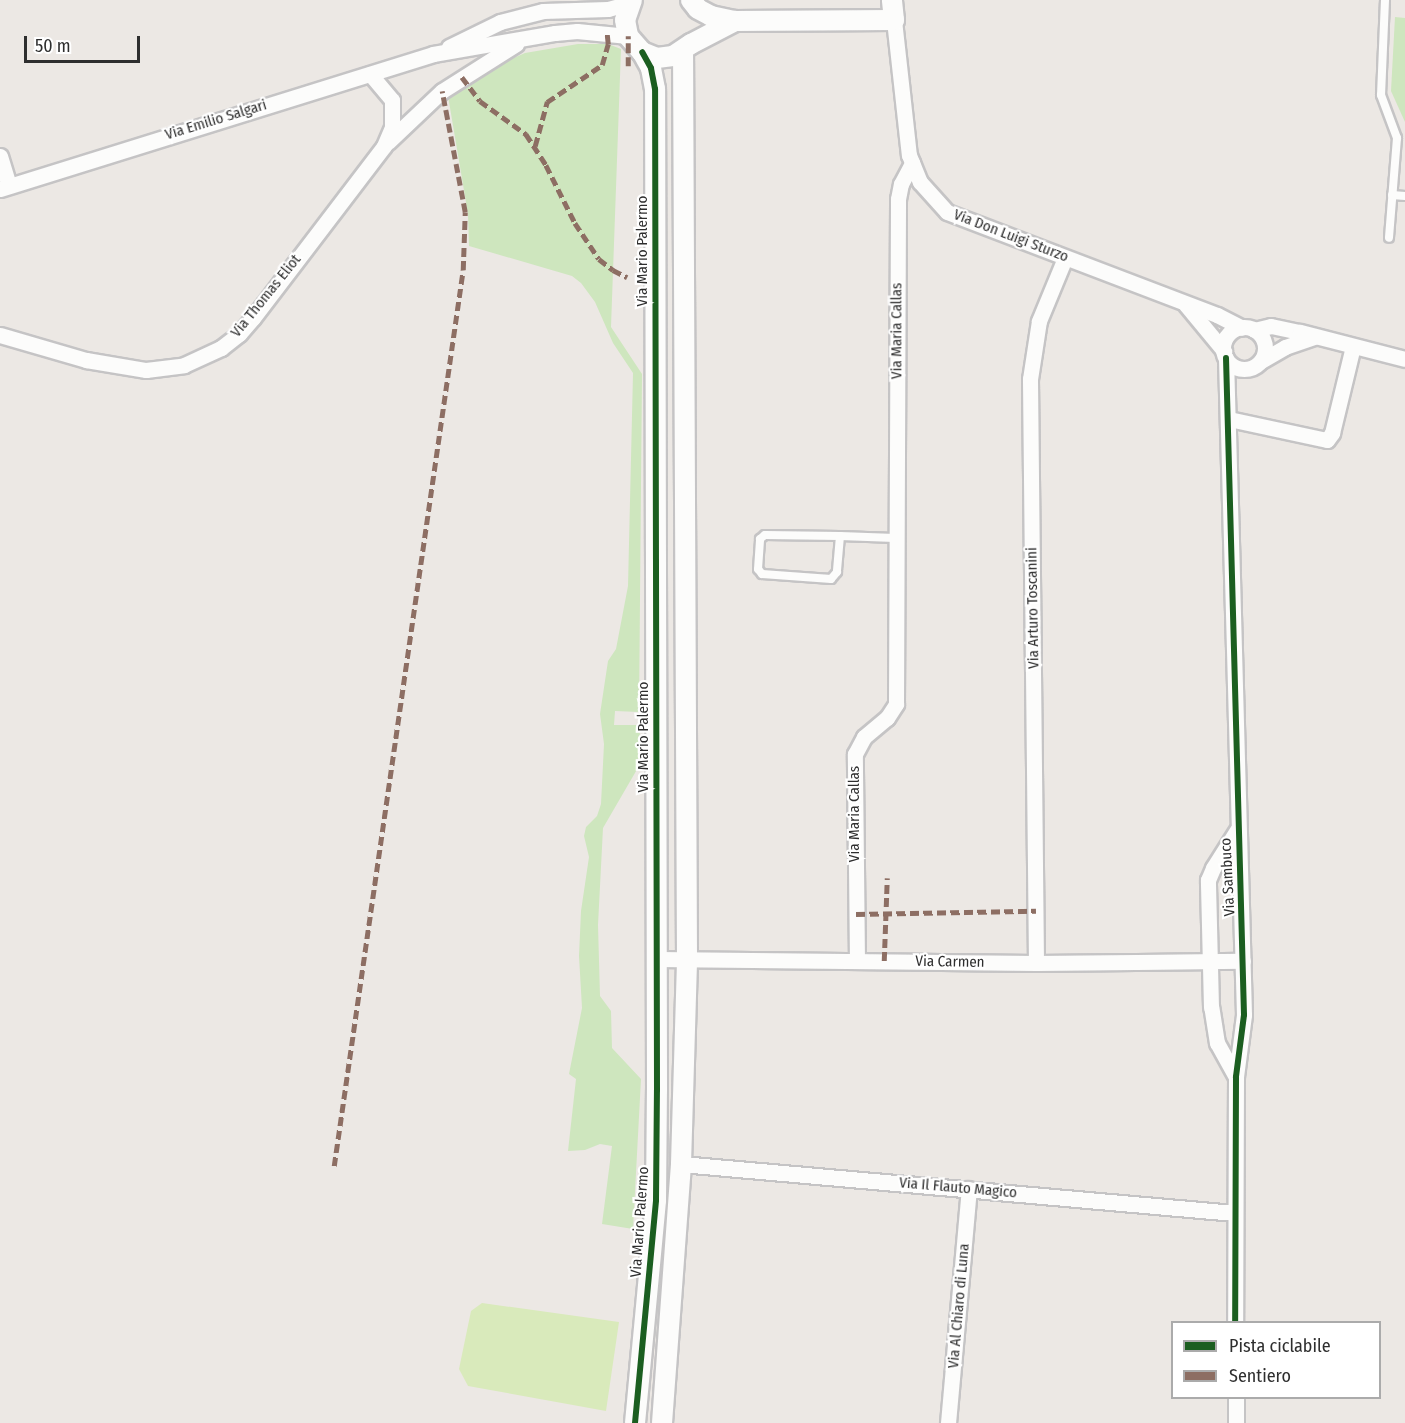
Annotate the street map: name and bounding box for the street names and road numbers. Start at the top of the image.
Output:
street label: Via Emilio Salgari [163,96,269,144]
street label: Via Mario Palermo [634,196,652,306]
street label: Via Don Luigi Sturzo [951,206,1071,266]
street label: Via Thomas Eliot [227,251,305,341]
street label: Via Maria Callas [888,283,906,379]
street label: Via Arturo Toscanini [1023,547,1043,669]
street label: Via Mario Palermo [635,682,653,792]
street label: Via Maria Callas [846,766,864,862]
street label: Via Sambuco [1217,837,1239,917]
street label: Via Carmen [915,952,985,972]
street label: Via Mario Palermo [627,1166,653,1278]
street label: Via Il Flauto Magico [898,1174,1018,1202]
street label: Via Al Chiaro di Luna [945,1243,973,1369]

